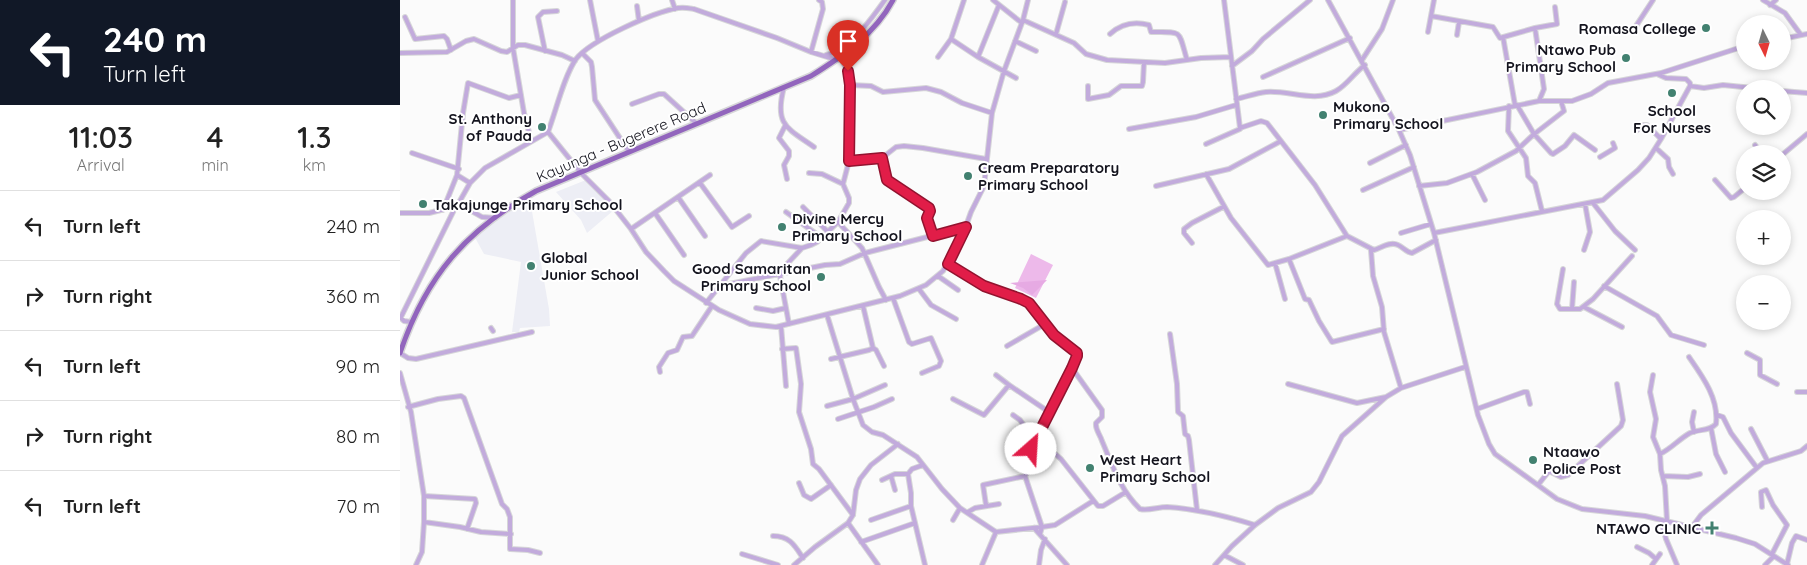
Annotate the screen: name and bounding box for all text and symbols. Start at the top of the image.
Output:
north arrow [1736,15,1791,70]
map controls [1736,15,1791,330]
text: 240 m [103,17,207,61]
place label: Romasa College [1579,19,1696,38]
icon: left [20,20,85,85]
pin [827,20,869,71]
marker: Romasa College [1700,22,1712,34]
icon: arrive [834,27,862,55]
place label: Ntawo Pub Primary School [1506,40,1616,76]
marker: Ntawo Pub Primary School [1620,52,1632,64]
text: Turn left [103,60,186,88]
button: search [1736,80,1791,135]
marker: School For Nurses [1666,87,1678,99]
place label: Mukono Primary School [1333,97,1443,133]
street label: Kayunga - Bugerere Road [533,98,709,186]
place label: School For Nurses [1633,101,1711,137]
place label: St. Anthony of Pauda [448,109,532,145]
marker: Mukono Primary School [1317,109,1329,121]
text: 11:03 [68,118,133,156]
text: 4 [207,118,224,156]
text: 1.3 [297,118,332,156]
marker: St. Anthony of Pauda [536,121,548,133]
button: layers [1736,145,1791,200]
text: Arrival [77,155,125,175]
text: min [202,155,229,175]
text: km [303,155,326,175]
place label: Cream Preparatory Primary School [978,158,1119,194]
marker: Cream Preparatory Primary School [962,170,974,182]
place label: Takajunge Primary School [433,195,623,214]
marker: Takajunge Primary School [417,198,429,210]
place label: Divine Mercy Primary School [792,209,902,245]
button: + [1736,210,1791,265]
icon: left [20,212,48,240]
text: Turn left [63,214,141,238]
text: 240 m [326,214,380,238]
marker: Divine Mercy Primary School [776,221,788,233]
place label: Global Junior School [541,248,639,284]
place label: Good Samaritan Primary School [692,259,811,295]
marker: Global Junior School [525,260,537,272]
marker: Good Samaritan Primary School [815,271,827,283]
button: − [1736,275,1791,330]
icon: right [20,282,48,310]
text: Turn right [63,284,152,308]
text: 360 m [326,284,380,308]
icon: left [20,352,48,380]
text: Turn left [63,354,141,378]
text: 90 m [336,354,380,378]
icon: right [20,422,48,450]
position arrow [1004,422,1056,474]
text: Turn right [63,424,152,448]
text: 80 m [336,424,380,448]
place label: Ntaawo Police Post [1543,442,1621,478]
place label: West Heart Primary School [1100,450,1210,486]
marker: Ntaawo Police Post [1527,454,1539,466]
marker: West Heart Primary School [1084,462,1096,474]
icon: left [20,492,48,520]
text: Turn left [63,494,141,518]
text: 70 m [336,494,380,518]
place label: NTAWO CLINIC [1596,519,1702,538]
marker: NTAWO CLINIC [1705,521,1719,535]

